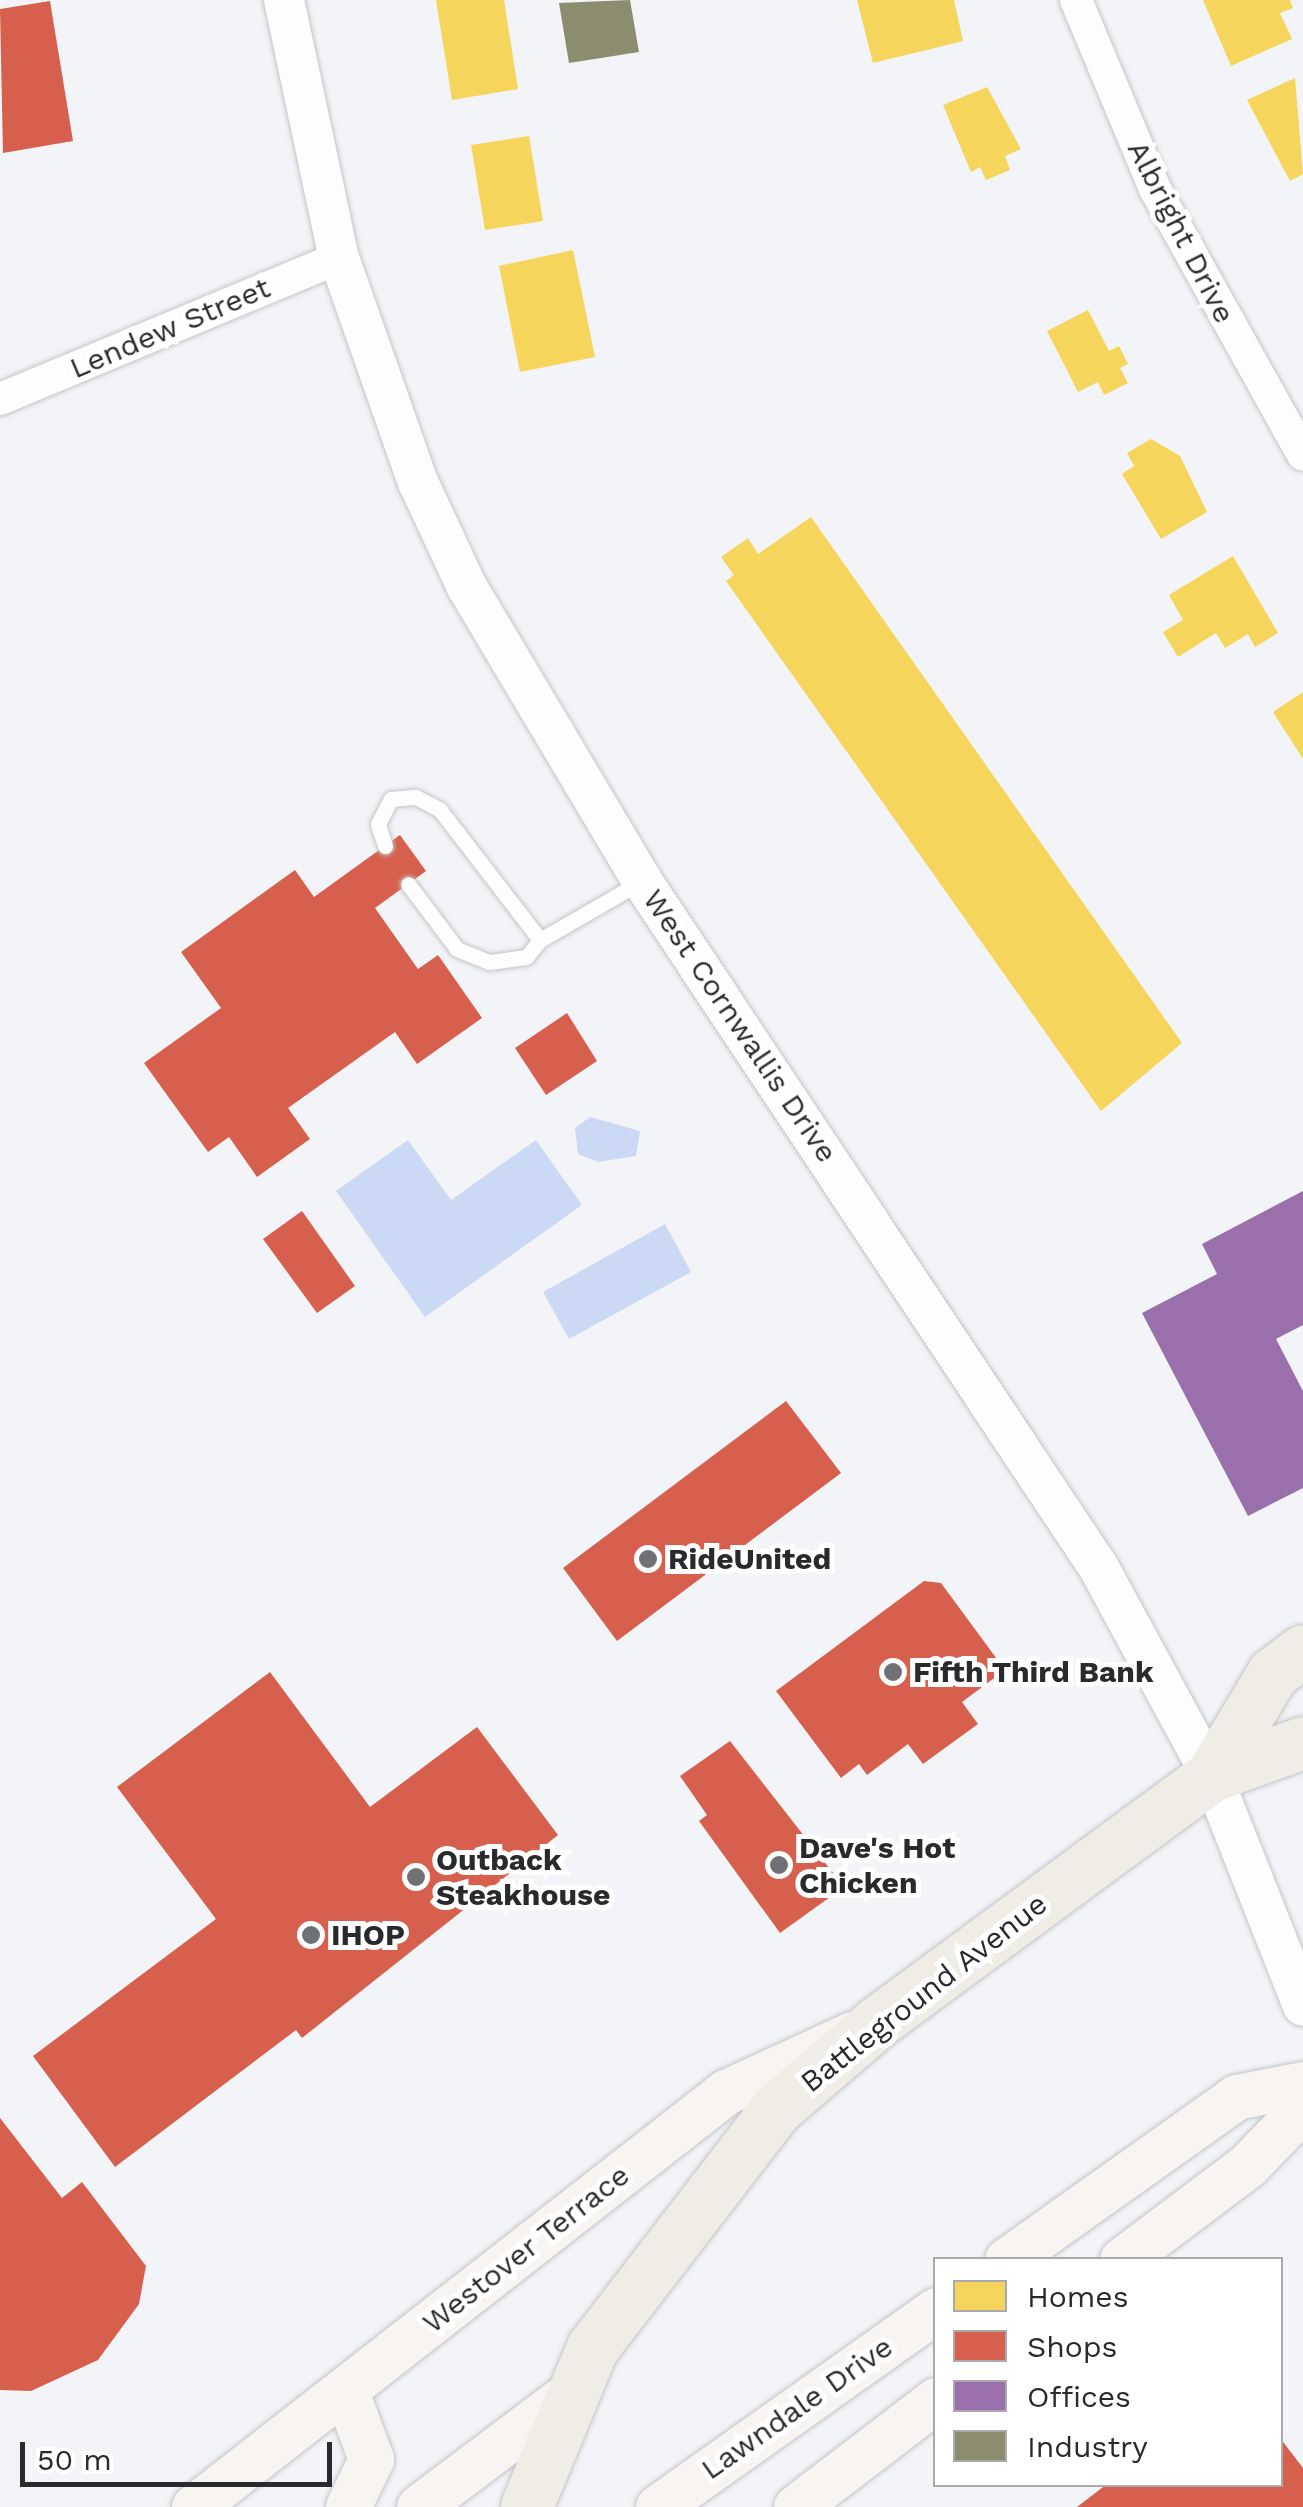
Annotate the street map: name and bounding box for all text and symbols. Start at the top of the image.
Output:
street label: Albright Drive [1120,135,1242,329]
street label: Lendew Street [64,269,276,387]
street label: West Cornwallis Drive [635,883,845,1169]
place label: RideUnited [668,1541,831,1577]
marker: RideUnited [637,1548,659,1570]
place label: Fifth Third Bank [913,1654,1154,1690]
marker: Fifth Third Bank [882,1661,904,1683]
place label: Dave's Hot Chicken [799,1830,955,1900]
place label: Outback Steakhouse [436,1842,610,1912]
marker: Dave's Hot Chicken [768,1854,790,1876]
marker: Outback Steakhouse [405,1866,427,1888]
street label: Battleground Avenue [793,1885,1055,2101]
place label: IHOP [331,1917,405,1953]
marker: IHOP [300,1924,322,1946]
street label: Westover Terrace [415,2157,637,2341]
legend [933,2257,1283,2487]
text: Homes [1027,2279,1129,2314]
street label: Lawndale Drive [694,2329,900,2487]
text: Shops [1027,2329,1117,2364]
text: Offices [1027,2379,1131,2414]
scale bar [25,2422,338,2484]
text: Industry [1027,2429,1148,2464]
text: 50 m [37,2442,112,2477]

